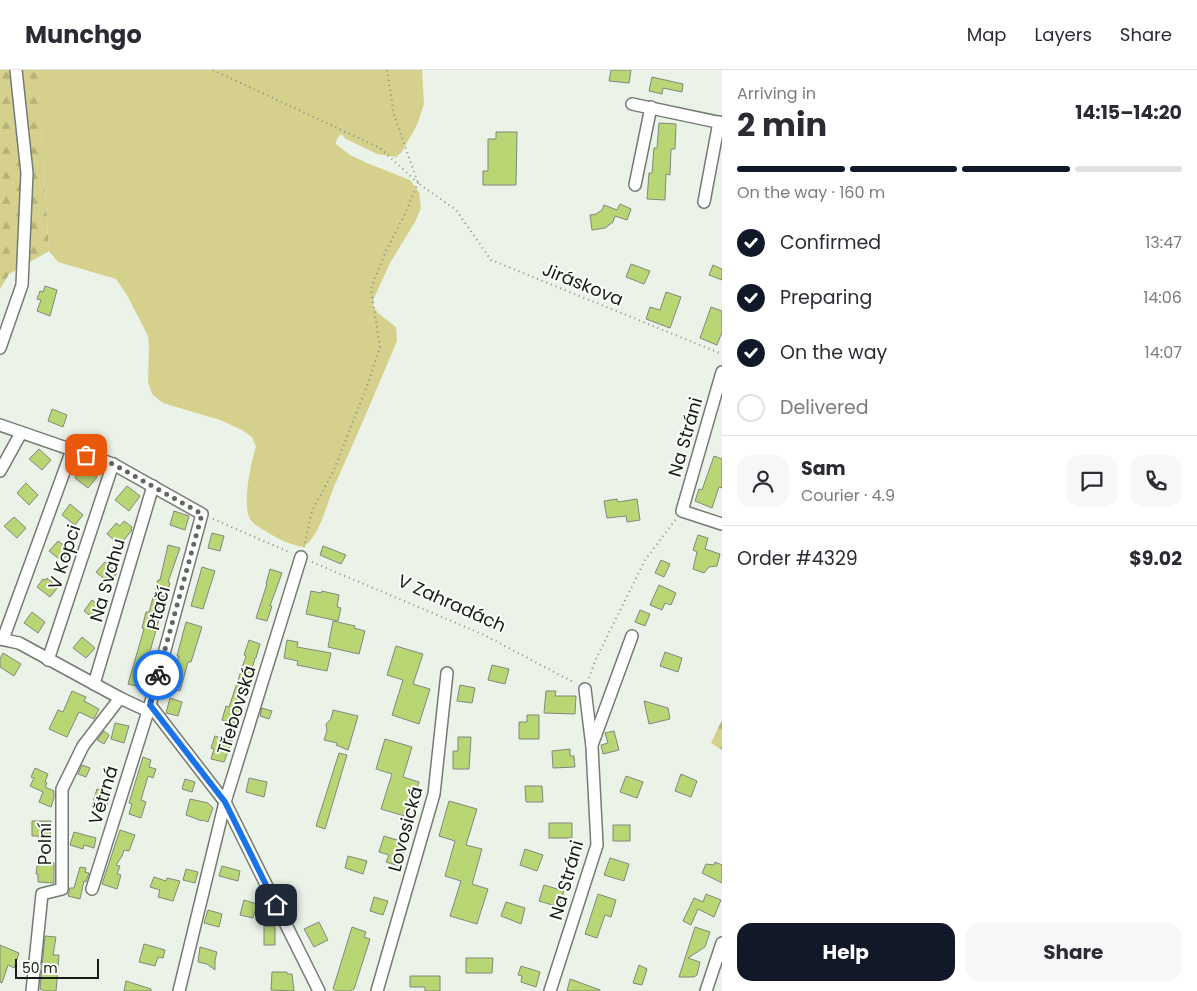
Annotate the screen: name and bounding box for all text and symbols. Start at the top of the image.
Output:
text: Munchgo [25,18,142,51]
text: Map [967,22,1007,47]
text: Layers [1035,22,1092,47]
text: Share [1120,22,1172,47]
text: Arriving in [737,82,816,105]
text: 14:15–14:20 [1075,99,1182,126]
text: 2 min [737,102,827,147]
text: On the way · 160 m [737,181,885,204]
icon: check [737,229,765,257]
text: Confirmed [780,229,881,256]
text: 13:47 [1145,231,1182,254]
street label: Jiráskova [539,256,627,312]
icon: check [737,284,765,312]
text: Preparing [780,284,872,311]
text: 14:06 [1143,286,1182,309]
icon: check [737,339,765,367]
text: On the way [780,339,887,366]
text: 14:07 [1145,341,1182,364]
street label: Na Stráni [662,394,708,480]
text: Delivered [780,394,869,421]
pin [65,434,107,476]
icon: bag [72,441,100,469]
button: person [737,455,789,507]
text: Sam [801,455,846,482]
button: chat [1066,455,1118,507]
button: phone [1130,455,1182,507]
text: Courier · 4.9 [801,484,895,507]
street label: V Kopci [42,521,86,593]
street label: Na Svahu [83,535,131,625]
text: Order #4329 [737,545,858,572]
text: $9.02 [1129,545,1182,572]
street label: V Zahradách [394,568,510,638]
street label: Ptačí [140,583,176,633]
courier [133,650,183,700]
icon: bike [144,661,172,689]
street label: Třebovská [211,662,261,758]
street label: Větrná [82,763,124,827]
street label: Lovosická [382,784,428,874]
street label: Polní [32,823,57,865]
street label: Na Stráni [543,837,589,923]
pin [255,884,297,926]
icon: home [262,891,290,919]
button: Help [737,923,955,981]
button: Share [965,923,1182,981]
scale bar [15,956,99,979]
text: 50 m [22,958,58,978]

